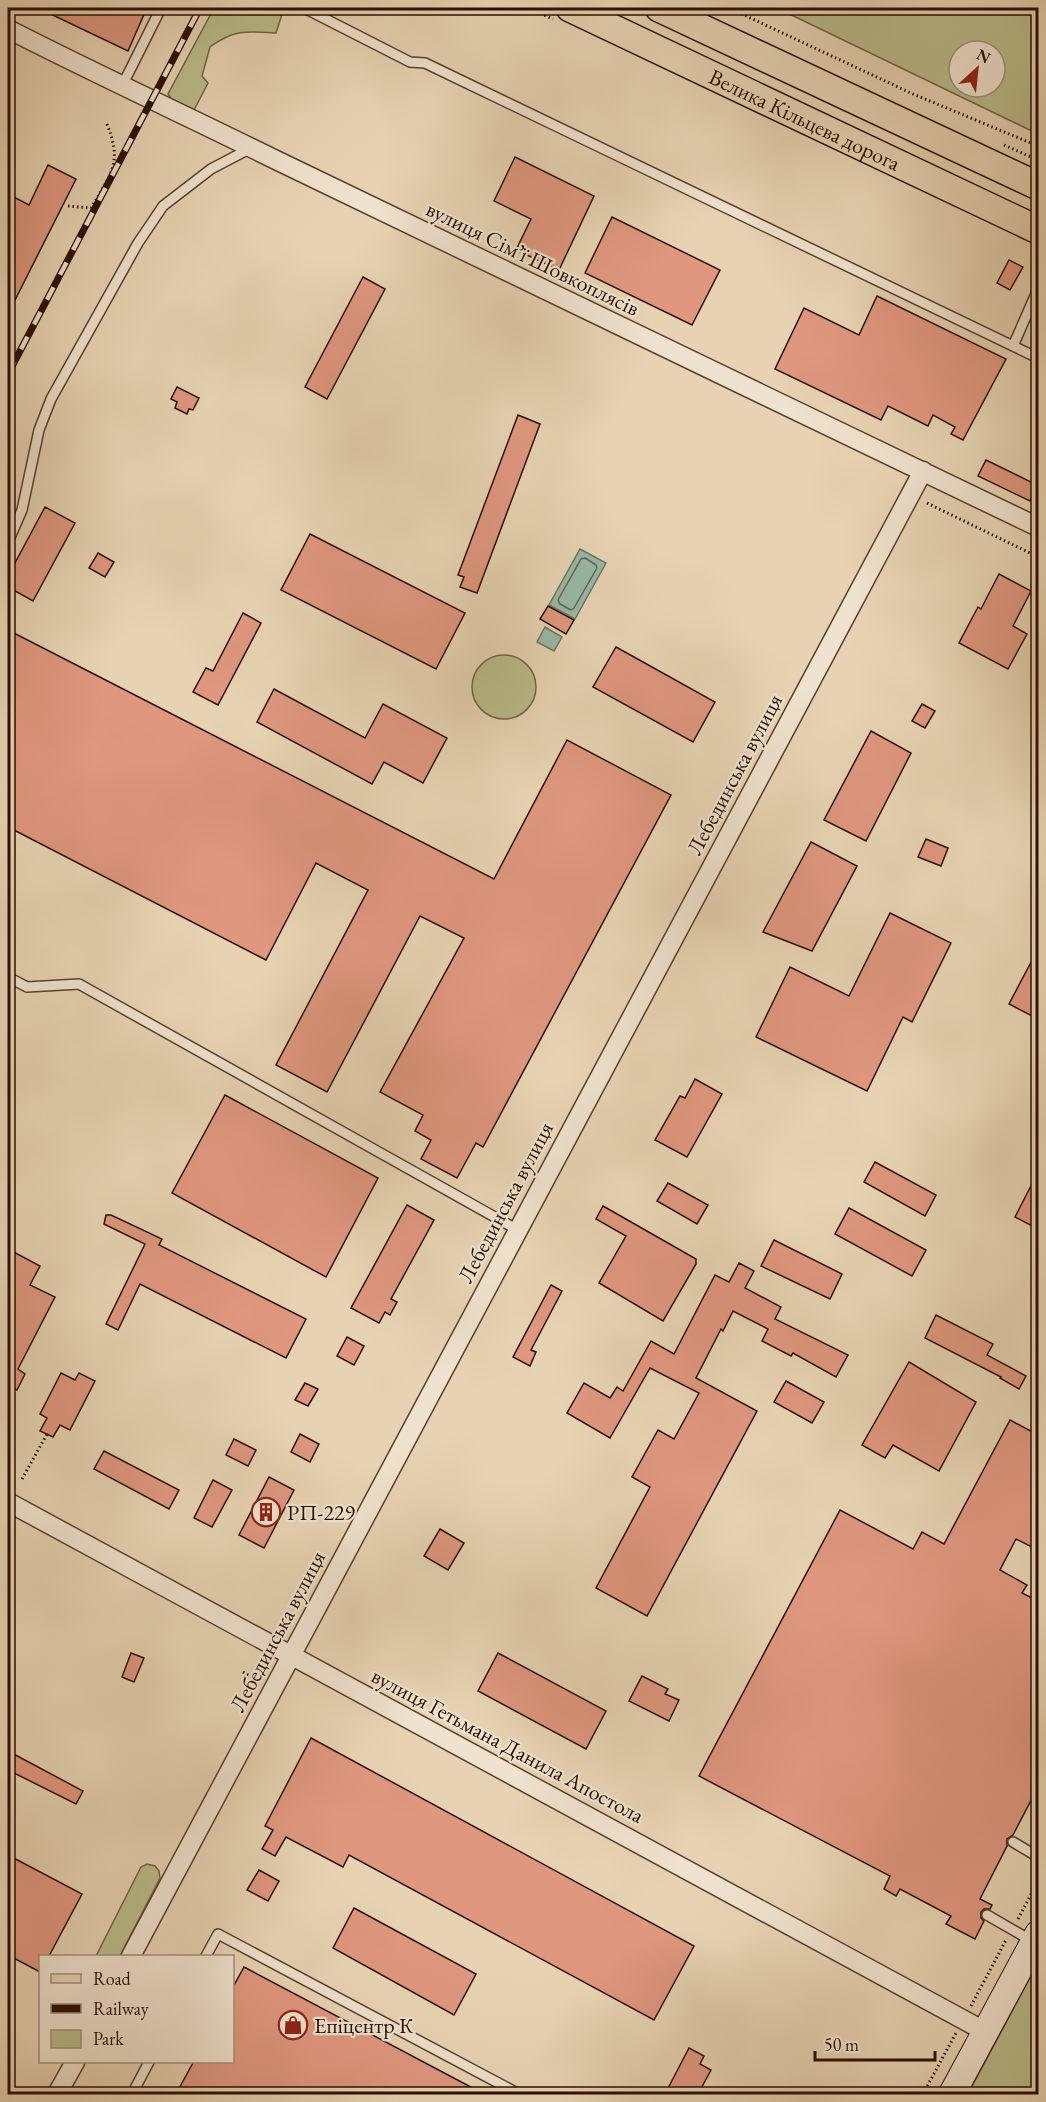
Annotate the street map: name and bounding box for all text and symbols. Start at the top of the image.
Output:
north arrow [947,39,1007,99]
text: N [973,44,994,68]
street label: Велика Кільцева дорога [704,62,905,178]
street label: вулиця Сімʼї Шовкоплясів [421,194,644,323]
street label: Лебединська вулиця [680,689,789,860]
street label: Лебединська вулиця [451,1117,560,1288]
building icon: РП-229 [250,1496,282,1528]
place label: РП-229 [287,1498,356,1527]
street label: Лебединська вулиця [223,1546,332,1717]
street label: вулиця Гетьмана Данила Апостола [366,1661,649,1830]
legend [39,1955,234,2063]
text: Road [93,1967,132,1990]
text: Railway [93,1997,149,2020]
shop icon: Епіцентр К [277,2009,309,2041]
place label: Епіцентр К [314,2011,414,2040]
scale bar [815,2024,935,2062]
text: Park [93,2027,124,2050]
text: 50 m [824,2033,859,2056]

